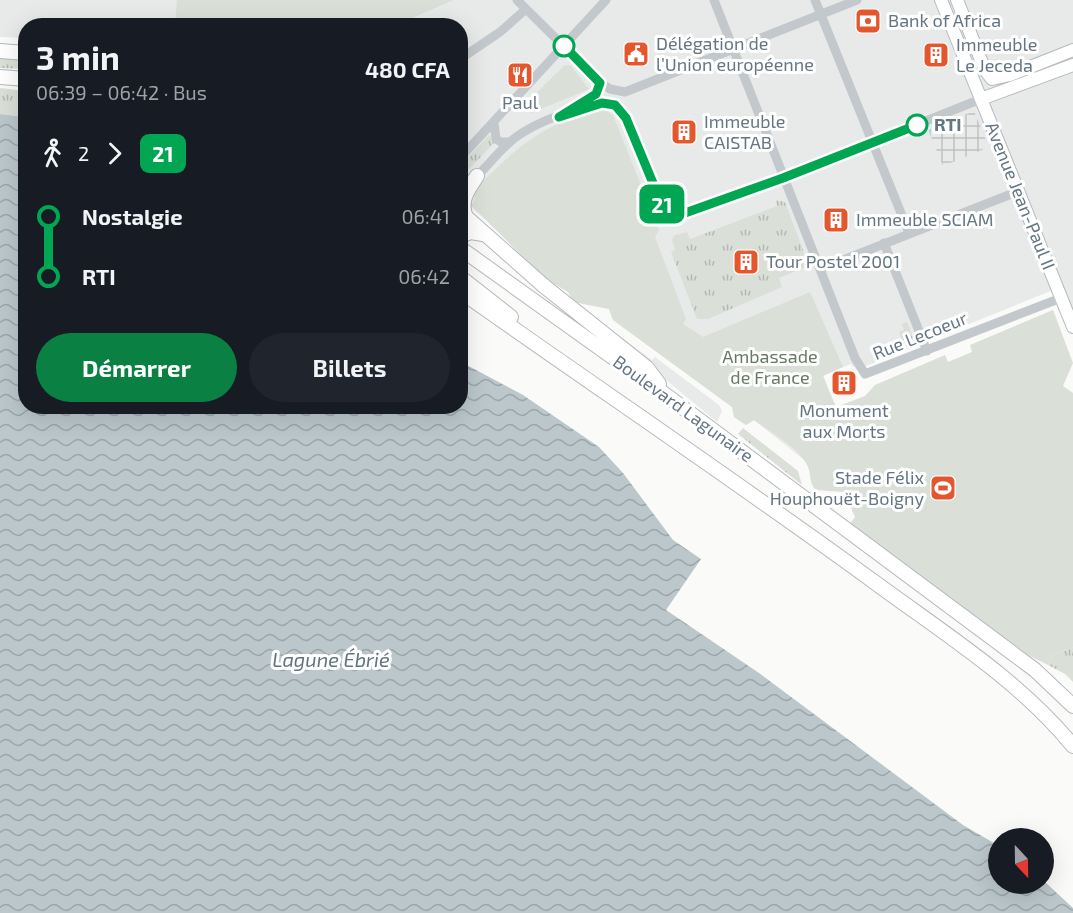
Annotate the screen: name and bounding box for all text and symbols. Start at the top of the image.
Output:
bank icon: Bank of Africa [853,6,883,36]
place label: Bank of Africa [888,9,1001,31]
place label: Délégation de l’Union européenne [656,32,814,75]
place label: Immeuble Le Jeceda [956,33,1037,76]
unlabelled marker [553,35,575,57]
text: 3 min [36,37,120,77]
public building icon: Délégation de l’Union européenne [621,39,651,69]
building icon: Immeuble Le Jeceda [921,40,951,70]
text: 480 CFA [365,56,450,82]
restaurant icon: Paul [505,60,535,90]
text: 06:39 – 06:42 · Bus [36,80,207,104]
place label: Paul [502,91,539,113]
place label: Immeuble CAISTAB [704,110,785,153]
place label: RTI [934,113,962,135]
marker: RTI [906,114,928,136]
building icon: Immeuble CAISTAB [669,117,699,147]
street label: Avenue Jean-Paul II [981,119,1061,273]
icon: walk [36,137,69,170]
icon: forward [98,137,131,170]
text: 2 [78,141,89,165]
text: 21 [152,141,174,166]
line badge: 21 [635,184,689,224]
text: 21 [651,192,673,217]
text: Nostalgie [82,203,183,229]
text: 06:41 [402,204,450,228]
building icon: Immeuble SCIAM [821,205,851,235]
place label: Immeuble SCIAM [856,208,994,230]
building icon: Tour Postel 2001 [731,247,761,277]
place label: Tour Postel 2001 [766,250,900,272]
text: RTI [82,263,116,289]
text: 06:42 [398,264,450,288]
street label: Rue Lecoeur [869,306,970,364]
button: Démarrer [36,333,237,402]
button: Billets [249,333,450,402]
park label: Ambassade de France [722,345,818,388]
street label: Boulevard Lagunaire [609,350,758,467]
building icon: Monument aux Morts [829,368,859,398]
place label: Monument aux Morts [799,399,889,442]
place label: Stade Félix Houphouët-Boigny [770,466,924,509]
sports icon: Stade Félix Houphouët-Boigny [928,473,958,503]
water label: Lagune Ébrié [272,647,390,671]
north arrow [988,828,1054,894]
map controls [988,828,1054,894]

